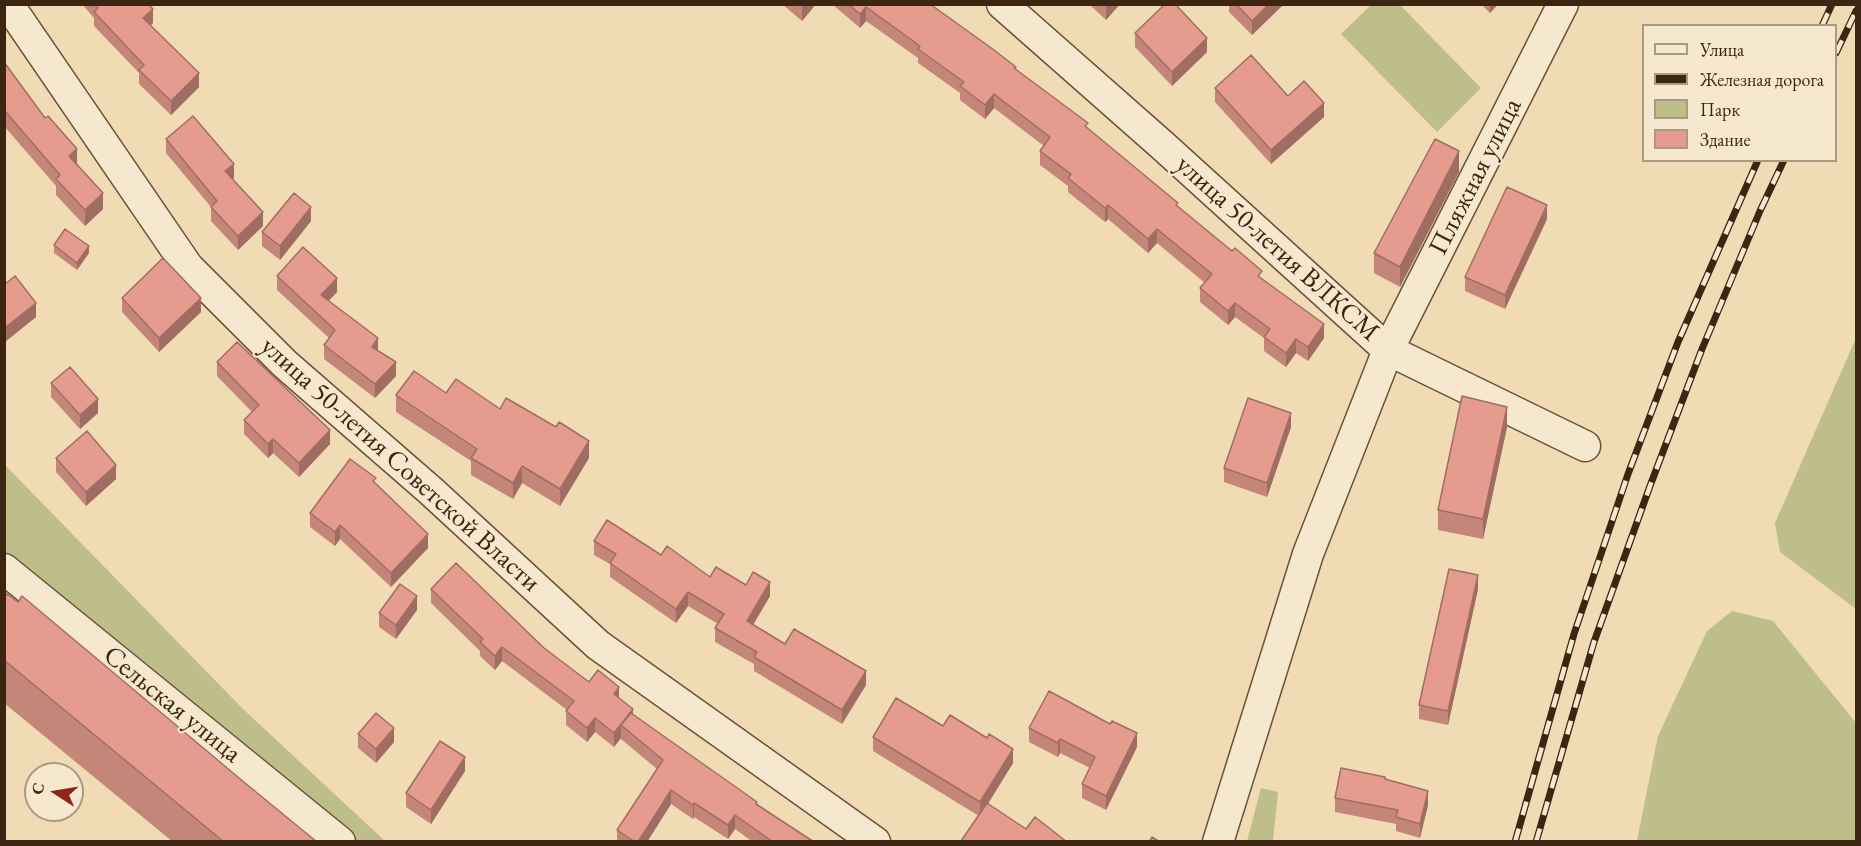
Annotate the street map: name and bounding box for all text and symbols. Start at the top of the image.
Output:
legend [1642,24,1837,162]
text: Улица [1700,38,1744,61]
text: Железная дорога [1700,68,1824,91]
street label: Пляжная улица [1423,93,1529,261]
text: Парк [1700,98,1740,121]
text: Здание [1700,128,1750,151]
street label: улица 50-летия ВЛКСМ [1168,149,1386,349]
street label: улица 50-летия Советской Власти [253,331,547,599]
street label: Сельская улица [97,640,247,770]
north arrow [24,762,84,822]
text: С [26,781,49,796]

